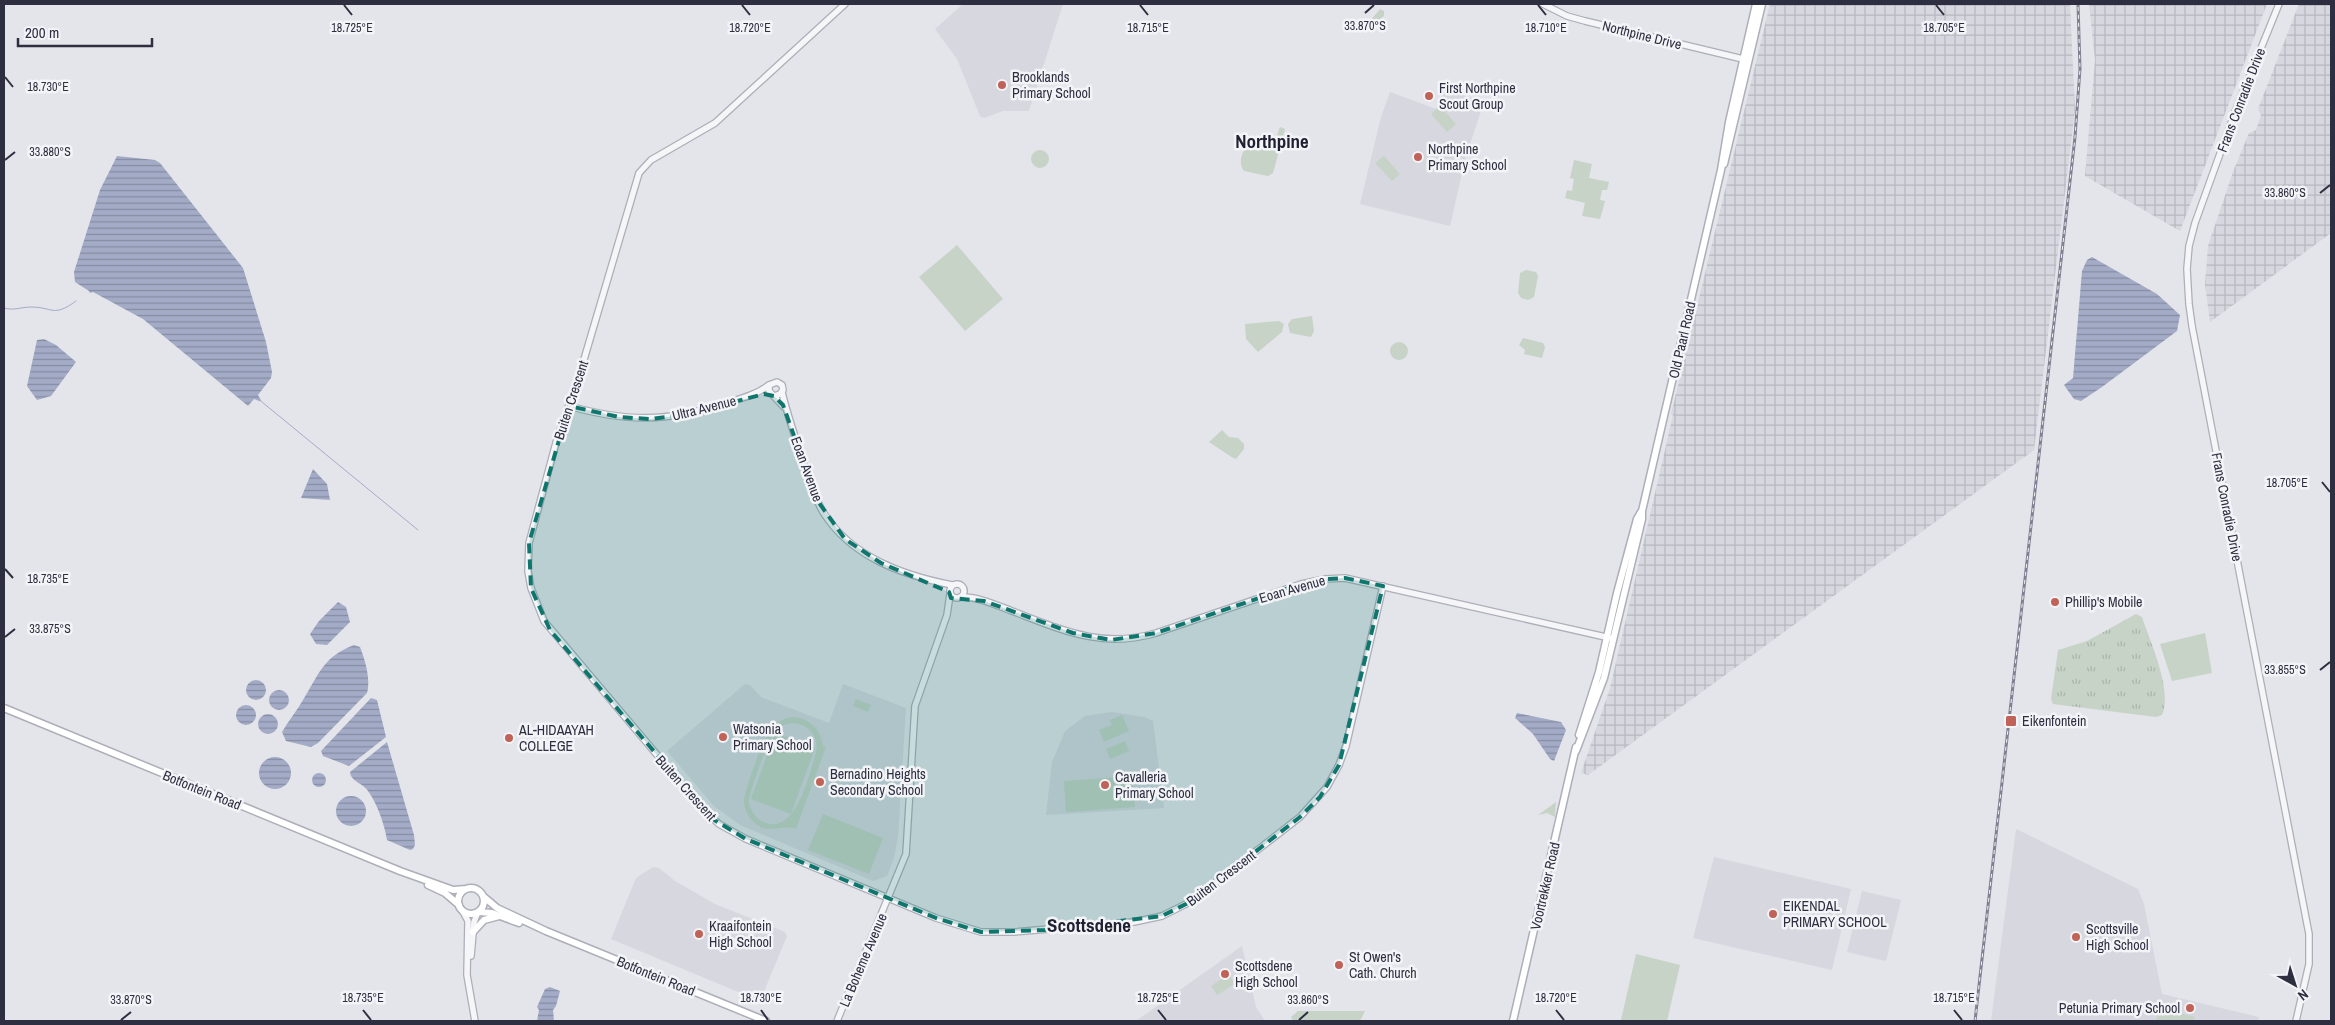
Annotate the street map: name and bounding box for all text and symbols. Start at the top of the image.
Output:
scale bar [18,15,151,47]
street label: Northpine Drive [1601,16,1683,54]
text: 33.870°S [1344,18,1386,34]
text: 18.725°E [331,20,373,36]
text: 18.720°E [729,20,771,36]
text: 18.715°E [1127,20,1169,36]
text: 18.710°E [1525,20,1567,36]
text: 18.705°E [1923,20,1965,36]
text: 200 m [25,22,59,43]
street label: Frans Conradie Drive [2213,45,2269,155]
place label: Brooklands Primary School [1012,68,1090,102]
text: 18.730°E [27,79,69,95]
marker: Brooklands Primary School [996,79,1008,91]
place label: First Northpine Scout Group [1439,79,1516,113]
marker: First Northpine Scout Group [1423,90,1435,102]
district label: Northpine [1235,128,1309,154]
place label: Northpine Primary School [1428,140,1506,174]
text: 33.880°S [29,144,71,160]
marker: Northpine Primary School [1412,151,1424,163]
text: 33.860°S [2264,185,2306,201]
street label: Old Paarl Road [1664,300,1700,380]
street label: Buiten Crescent [550,358,592,442]
street label: Ultra Avenue [670,391,738,425]
street label: Eoan Avenue [787,434,827,504]
street label: Frans Conradie Drive [2208,451,2246,563]
text: 18.705°E [2266,475,2308,491]
text: 18.735°E [27,571,69,587]
street label: Eoan Avenue [1257,571,1327,607]
place label: Phillip's Mobile [2065,593,2143,611]
marker: Phillip's Mobile [2049,596,2061,608]
text: 33.875°S [29,621,71,637]
text: 33.855°S [2264,662,2306,678]
place label: Eikenfontein [2022,712,2086,730]
marker: Eikenfontein [2004,714,2018,728]
place label: Watsonia Primary School [733,720,811,754]
place label: AL-HIDAAYAH COLLEGE [518,721,594,755]
marker: Watsonia Primary School [717,731,729,743]
marker: AL-HIDAAYAH COLLEGE [503,732,515,744]
street label: Buiten Crescent [652,751,720,825]
place label: Bernadino Heights Secondary School [830,765,926,799]
street label: Botfontein Road [160,766,244,814]
place label: Cavalleria Primary School [1115,768,1193,802]
marker: Bernadino Heights Secondary School [814,776,826,788]
marker: Cavalleria Primary School [1099,779,1111,791]
street label: Voortrekker Road [1526,840,1564,932]
street label: Buiten Crescent [1183,846,1259,910]
place label: EIKENDAL PRIMARY SCHOOL [1783,897,1887,931]
marker: EIKENDAL PRIMARY SCHOOL [1767,908,1779,920]
street label: La Boheme Avenue [835,910,891,1010]
district label: Scottsdene [1047,912,1131,938]
place label: Kraaifontein High School [709,917,772,951]
place label: Scottsville High School [2086,920,2149,954]
marker: Kraaifontein High School [693,928,705,940]
marker: Scottsville High School [2070,931,2082,943]
place label: St Owen's Cath. Church [1349,948,1417,982]
street label: Botfontein Road [614,952,698,1000]
place label: Scottsdene High School [1235,957,1298,991]
marker: St Owen's Cath. Church [1333,959,1345,971]
north arrow [2270,960,2320,1010]
marker: Scottsdene High School [1219,968,1231,980]
text: N [2294,985,2312,1005]
text: 18.735°E [342,990,384,1006]
text: 18.730°E [740,990,782,1006]
text: 18.725°E [1137,990,1179,1006]
text: 18.720°E [1535,990,1577,1006]
text: 18.715°E [1933,990,1975,1006]
text: 33.870°S [110,992,152,1008]
text: 33.860°S [1287,992,1329,1008]
place label: Petunia Primary School [2059,999,2180,1017]
marker: Petunia Primary School [2184,1002,2196,1014]

